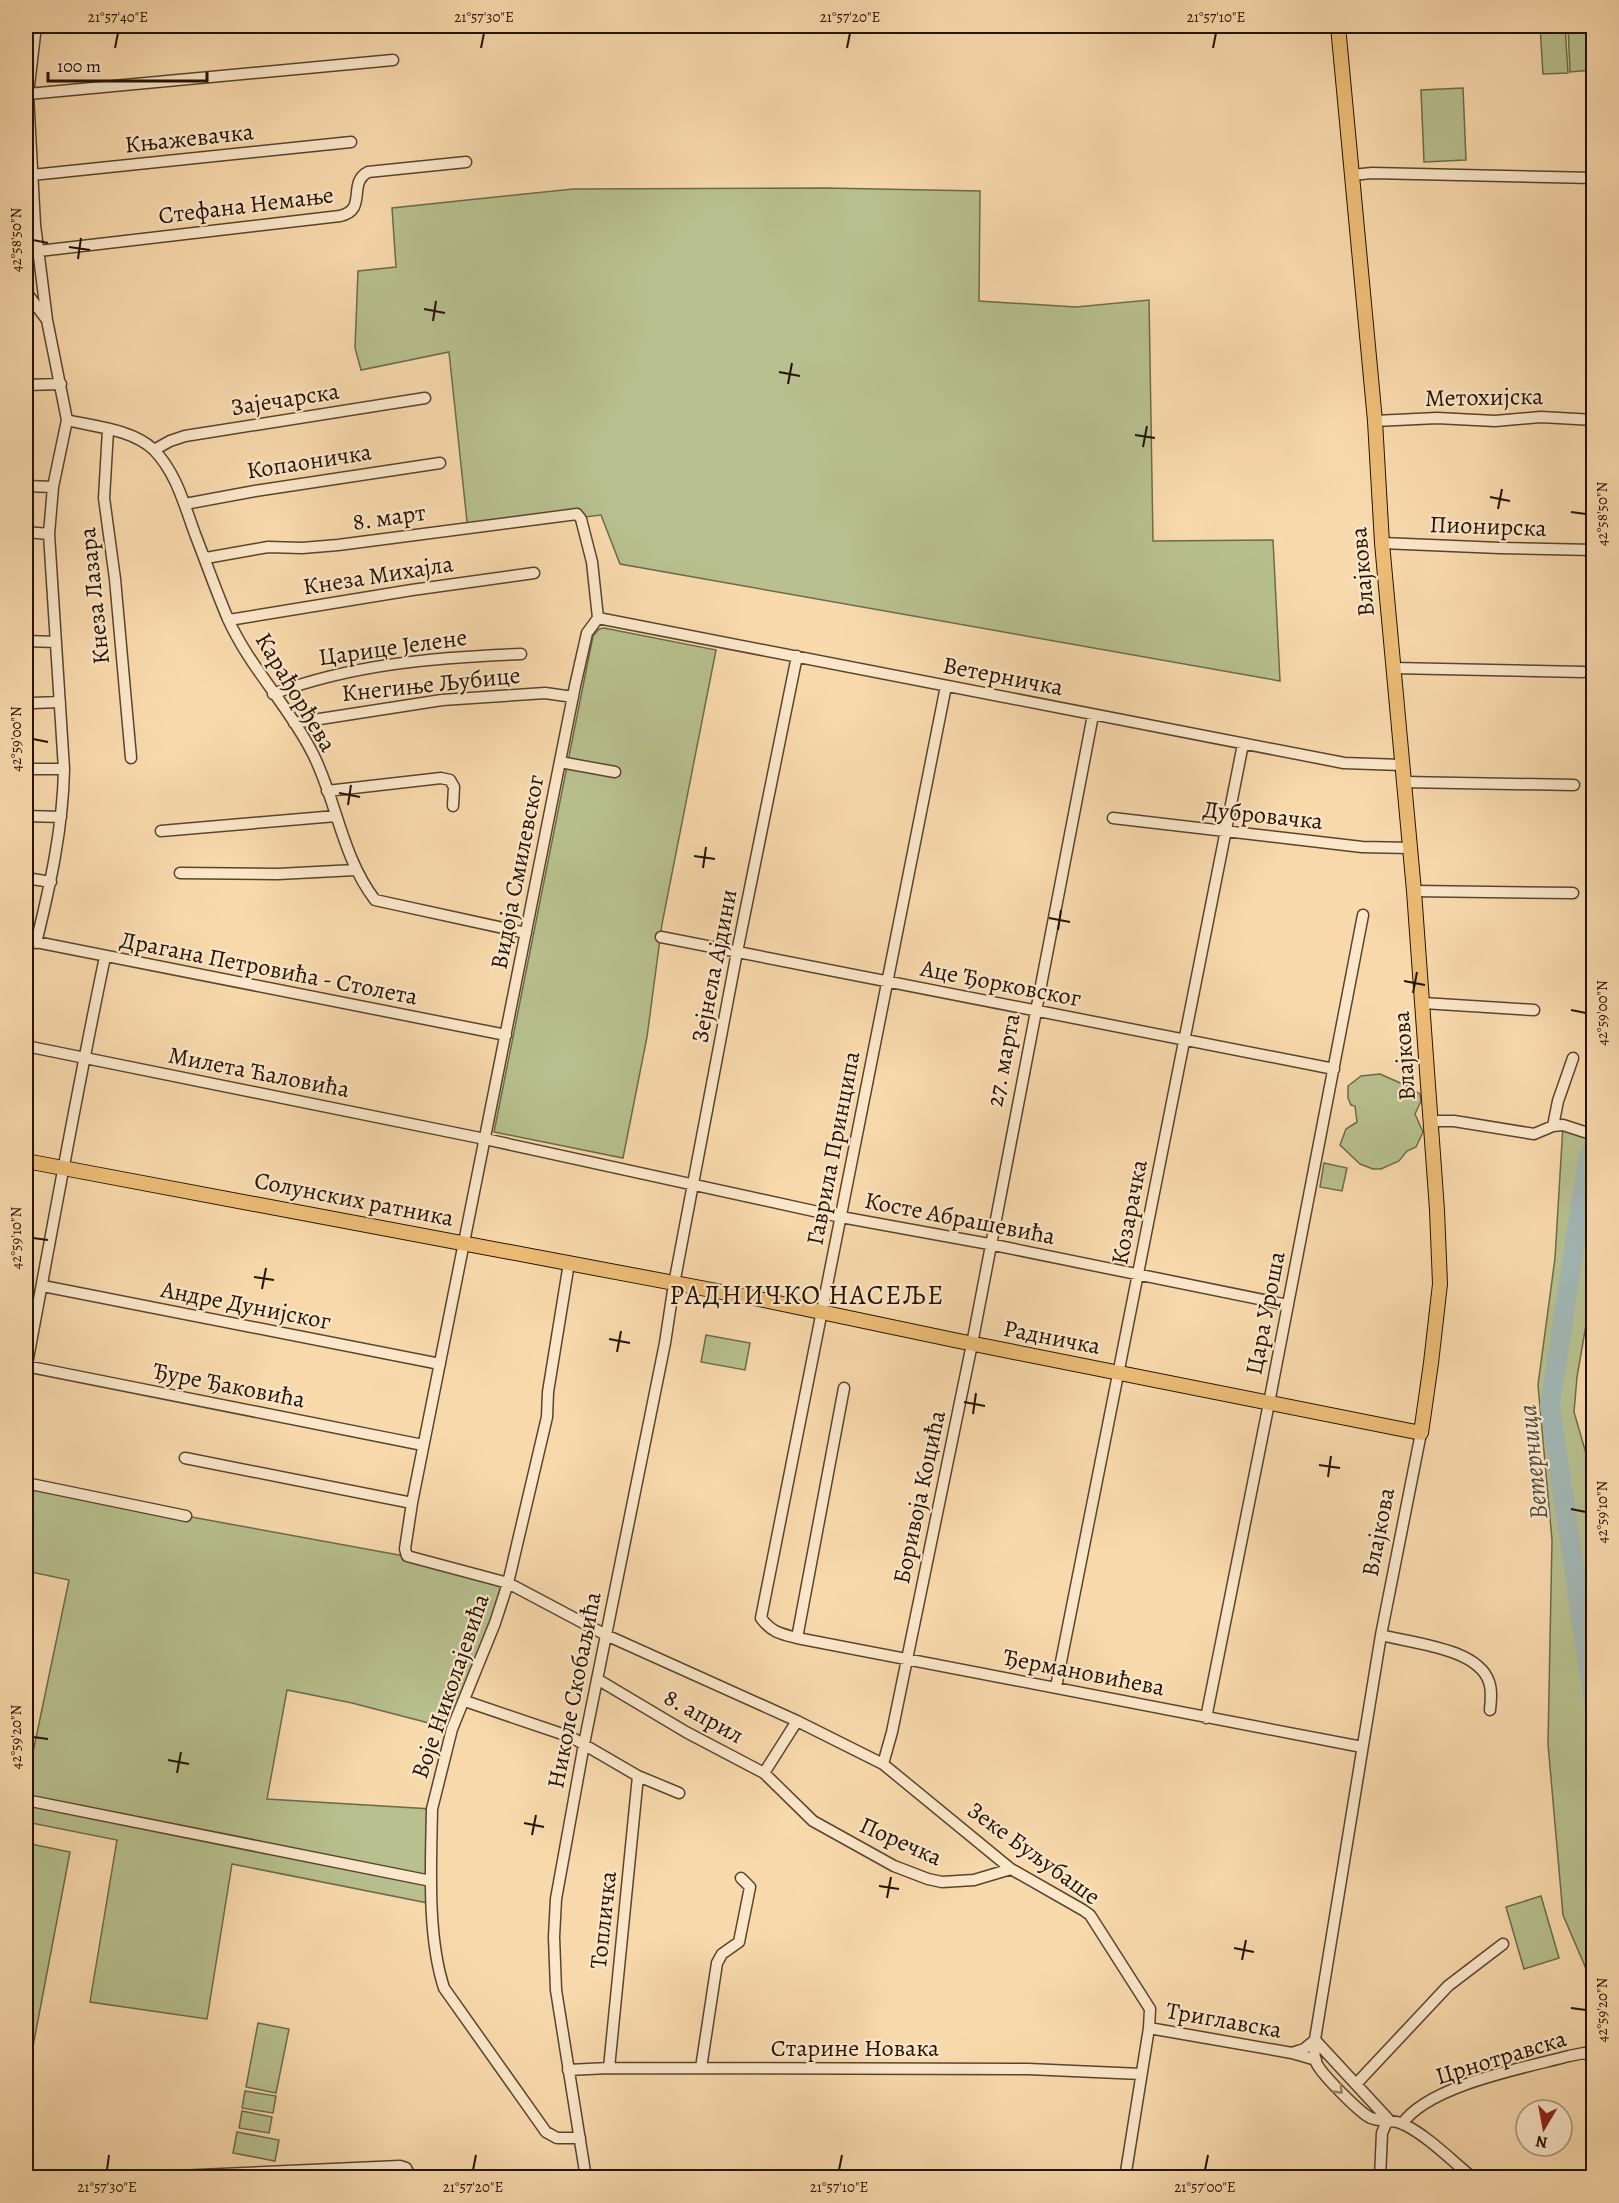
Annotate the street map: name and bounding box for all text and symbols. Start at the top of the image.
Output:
text: 21°57'40"E [88,7,148,27]
text: 21°57'30"E [454,7,514,27]
text: 21°57'20"E [820,7,880,27]
text: 21°57'10"E [1187,7,1245,27]
scale bar [48,45,207,83]
text: 100 m [57,54,101,78]
street label: Књажевачка [123,115,255,161]
street label: Стефана Немање [157,178,335,232]
text: 42°58'50"N [6,208,26,272]
street label: Зајечарска [229,375,341,423]
street label: Метохијска [1425,380,1543,414]
street label: Копаоничка [244,435,374,487]
text: 42°58'50"N [1592,482,1612,546]
street label: 8. март [350,496,428,538]
street label: Пионирска [1429,508,1547,544]
street label: Кнеза Лазара [71,526,117,666]
street label: Влајкова [1342,526,1382,618]
street label: Кнеза Михајла [301,547,455,603]
street label: Царице Јелене [317,621,469,673]
street label: Карађорђева [248,627,344,757]
street label: Ветерничка [940,649,1066,703]
street label: Кнегиње Љубице [340,659,522,709]
text: 42°59'00"N [6,706,26,772]
street label: Видоја Смилевског [482,772,552,972]
street label: Дубровачка [1201,793,1325,837]
street label: Зејнела Ајдини [683,886,745,1046]
street label: Драгана Петровића - Столета [118,923,420,1013]
street label: Аце Ђорковског [917,952,1084,1014]
text: 42°59'00"N [1592,980,1612,1046]
street label: Влајкова [1385,1010,1423,1102]
street label: 27. марта [978,1011,1028,1109]
street label: Милета Ћаловића [166,1039,352,1105]
street label: Гаврила Принципа [798,1048,868,1248]
street label: Козарачка [1103,1157,1155,1267]
street label: Солунских ратника [252,1164,456,1234]
street label: Косте Абрашевића [862,1184,1058,1252]
text: 42°59'10"N [6,1206,26,1269]
street label: Цара Уроша [1237,1249,1293,1377]
street label: Андре Дунијског [157,1273,334,1337]
district label: РАДНИЧКО НАСЕЉЕ [669,1277,945,1313]
street label: Радничка [1001,1312,1103,1362]
street label: Ђуре Ђаковића [150,1355,308,1415]
water label: Ветерница [1510,1402,1556,1522]
street label: Боривоја Коцића [885,1407,953,1587]
text: 42°59'10"N [1592,1480,1612,1543]
street label: Влајкова [1354,1485,1402,1579]
street label: Воје Николајевића [403,1589,497,1783]
street label: Николе Скобаљића [539,1589,609,1791]
street label: Ђермановићева [1000,1641,1168,1703]
street label: 8. април [658,1681,750,1751]
text: 42°59'20"N [6,1704,26,1769]
street label: Зеке Буљубаше [961,1794,1107,1912]
street label: Поречка [855,1809,947,1873]
street label: Топличка [582,1870,624,1970]
text: 42°59'20"N [1592,1977,1612,2042]
street label: Триглавска [1164,1994,1284,2046]
street label: Црнотравска [1432,2022,1570,2092]
street label: Старине Новака [771,2032,939,2064]
one-way arrow [1332,2082,1343,2093]
north arrow [1514,2098,1574,2158]
text: N [1534,2130,1549,2154]
text: 21°57'30"E [77,2177,137,2197]
text: 21°57'20"E [443,2177,503,2197]
text: 21°57'10"E [810,2177,868,2197]
text: 21°57'00"E [1174,2177,1236,2197]

